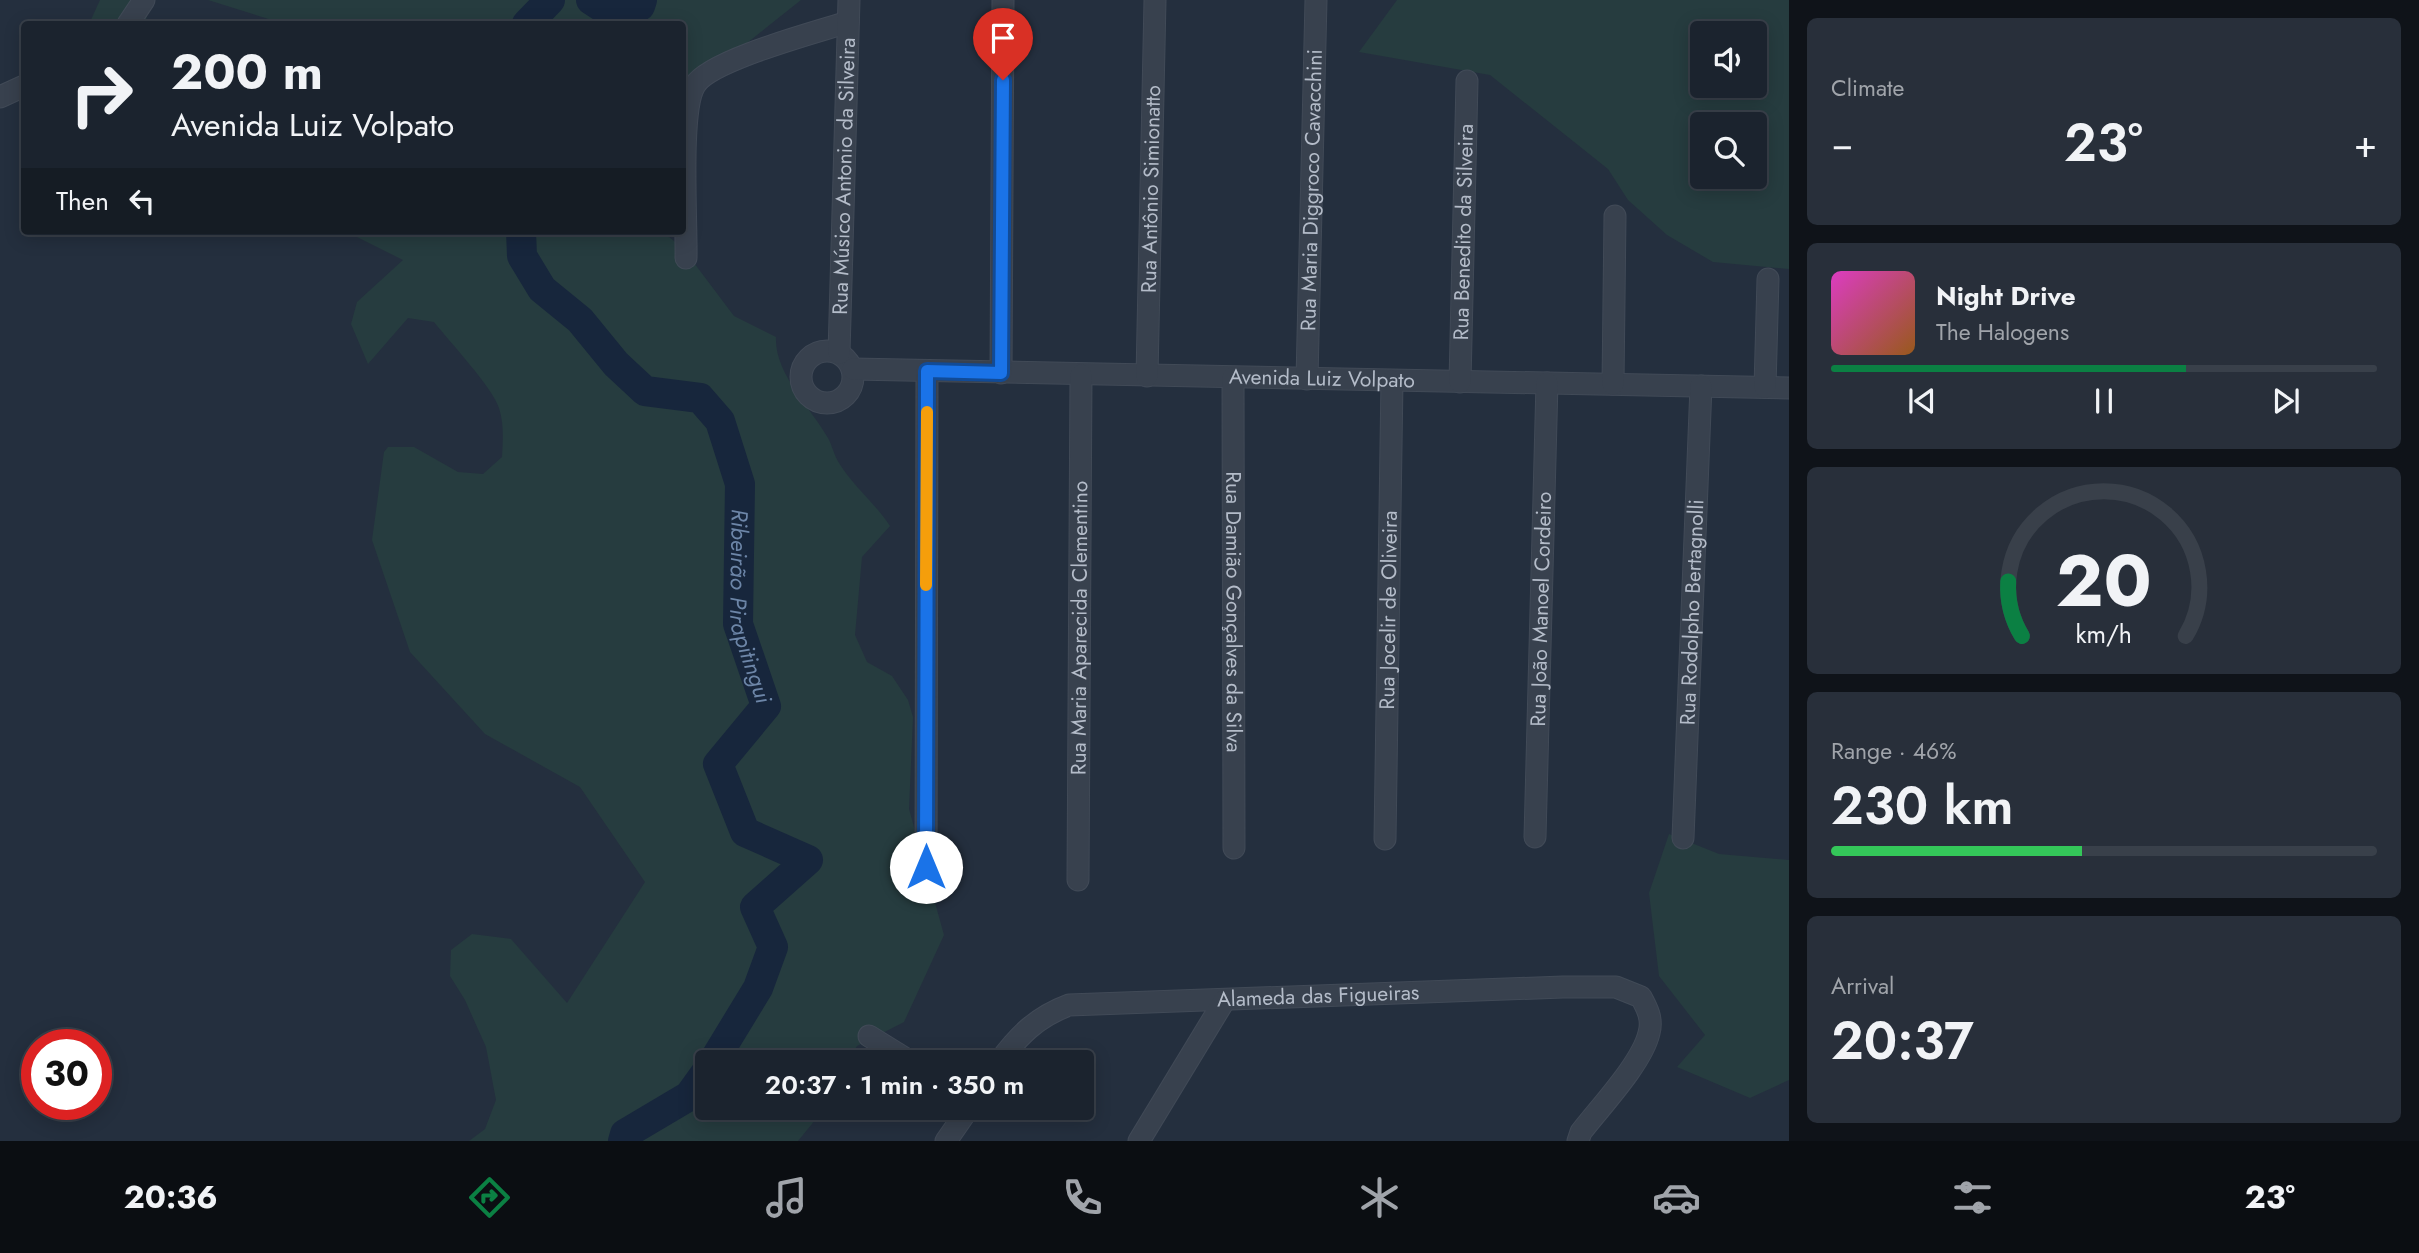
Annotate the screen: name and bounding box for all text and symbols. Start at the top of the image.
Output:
pin [973,8,1033,80]
icon: arrive [984,19,1022,57]
map controls [1690,21,1767,189]
button: sound [1690,21,1767,98]
text: 200 m [171,37,323,107]
street label: Rua Músico Antonio da Silveira [825,37,863,315]
icon: right [56,49,147,140]
street label: Rua Maria Diggroco Cavacchini [1293,49,1330,331]
text: Climate [1831,71,1904,105]
street label: Rua Antônio Simionatto [1134,85,1168,293]
text: Avenida Luiz Volpato [171,102,454,148]
text: 23° [2064,105,2143,181]
button: search [1690,112,1767,189]
text: − [1831,116,1853,171]
text: + [2354,116,2377,171]
street label: Rua Benedito da Silveira [1446,123,1481,341]
text: Then [56,182,109,220]
icon: left [123,182,161,220]
text: Night Drive [1936,277,2076,315]
text: The Halogens [1936,315,2069,349]
street label: Avenida Luiz Volpato [1229,362,1415,395]
icon: previous [1903,382,1941,420]
icon: pause [2085,382,2123,420]
icon: next [2267,382,2305,420]
street label: Rua Damião Gonçalves da Silva [1218,471,1249,753]
street label: Rua Maria Aparecida Clementino [1064,481,1095,775]
street label: Rua João Manoel Cordeiro [1523,491,1559,727]
street label: Rua Rodolpho Bertagnolli [1673,499,1711,726]
water label: Ribeirão Pirapitingui [721,509,781,709]
street label: Rua Jocelir de Oliveira [1372,510,1405,710]
text: 20 [2056,529,2152,634]
text: km/h [2076,616,2132,652]
text: Range · 46% [1831,734,1957,768]
text: 230 km [1831,768,2014,844]
position arrow [889,830,963,904]
text: Arrival [1831,969,1894,1003]
street label: Alameda das Figueiras [1216,977,1420,1015]
text: 20:37 [1831,1003,1974,1079]
speed limit sign: 30 [21,1029,112,1120]
text: 20:37 · 1 min · 350 m [765,1066,1024,1104]
icon: directions [465,1173,514,1222]
icon: music [762,1173,811,1222]
icon: phone [1058,1173,1107,1222]
icon: climate [1355,1173,1404,1222]
icon: car [1652,1173,1701,1222]
icon: filters [1948,1173,1997,1222]
text: 20:36 [124,1174,218,1220]
text: 23° [2245,1174,2295,1220]

